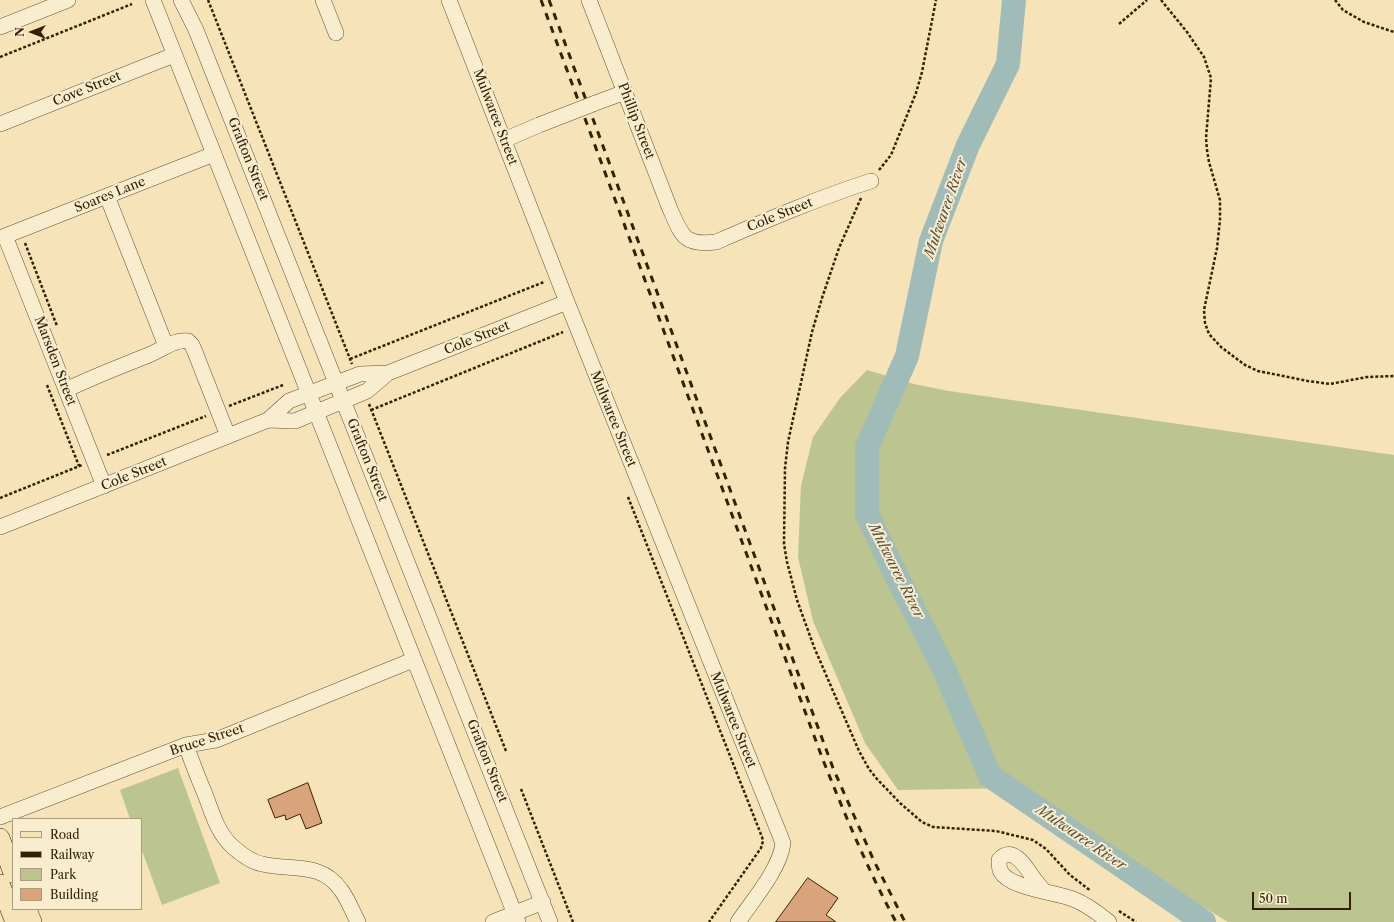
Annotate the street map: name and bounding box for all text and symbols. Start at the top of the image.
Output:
north arrow [12,12,52,52]
text: N [13,27,27,37]
street label: Mulwaree Street [469,67,521,167]
street label: Cove Street [51,68,123,110]
street label: Phillip Street [614,81,658,161]
street label: Grafton Street [224,115,272,203]
water label: Mulwaree River [921,156,971,260]
street label: Soares Lane [72,174,148,216]
street label: Cole Street [745,195,815,235]
street label: Marsden Street [31,314,79,408]
street label: Cole Street [442,318,512,358]
street label: Mulwaree Street [587,369,639,469]
street label: Grafton Street [343,416,391,504]
street label: Cole Street [99,454,169,494]
water label: Mulwaree River [865,520,927,622]
street label: Mulwaree Street [707,670,759,770]
street label: Grafton Street [463,717,511,805]
street label: Bruce Street [168,721,246,759]
water label: Mulwaree River [1033,802,1129,874]
legend [12,818,142,910]
text: Road [50,827,80,842]
text: Railway [50,847,95,862]
text: Park [50,867,76,882]
scale bar [1254,884,1353,910]
text: Building [50,887,98,902]
text: 50 m [1259,891,1288,906]

